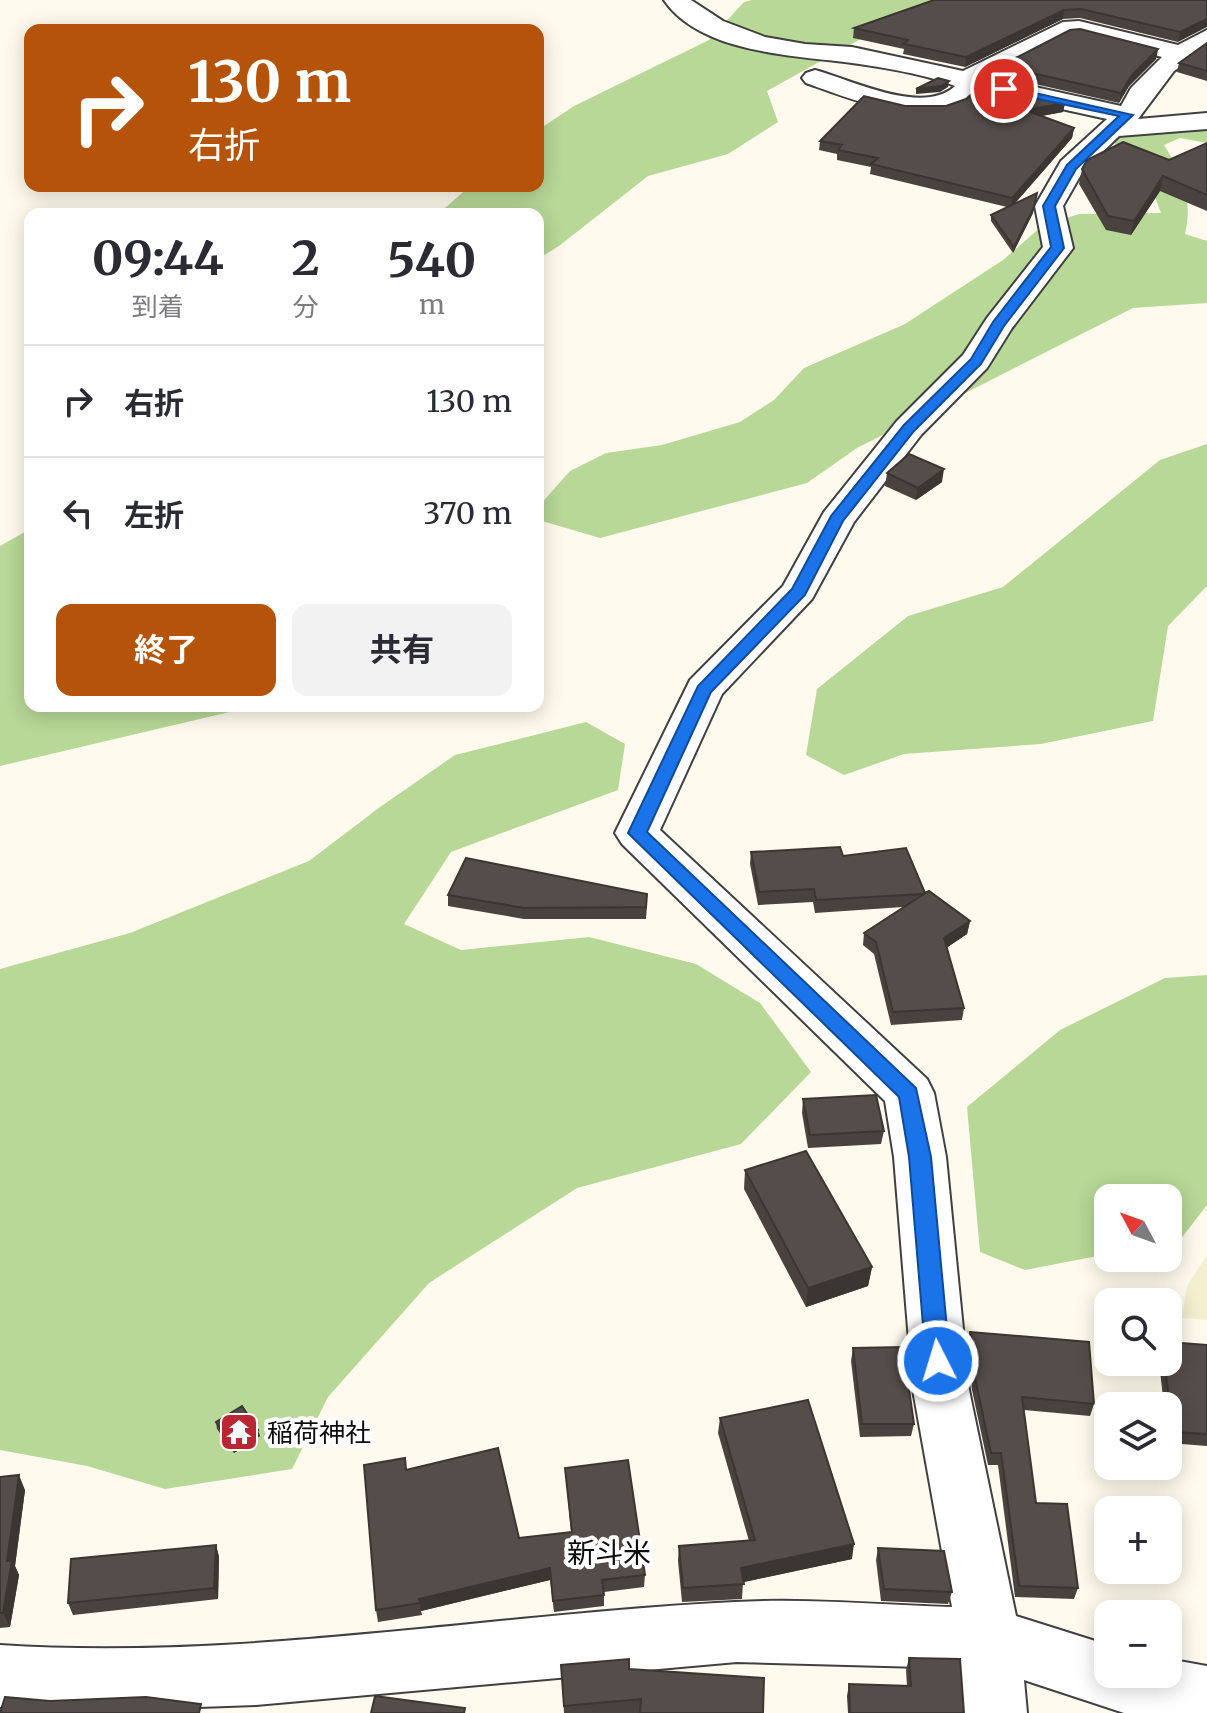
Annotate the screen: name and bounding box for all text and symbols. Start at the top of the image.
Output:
text: 130 m [188,47,351,117]
pin [970,55,1038,123]
icon: right [56,56,160,160]
icon: arrive [982,67,1026,111]
text: 右折 [188,123,260,168]
text: 09:44 [92,228,224,288]
text: 2 [291,228,320,288]
text: 540 [387,230,476,290]
text: m [419,288,445,321]
text: 到着 [132,290,184,323]
text: 分 [293,290,319,323]
icon: right [56,379,100,423]
text: 130 m [426,382,512,420]
text: 右折 [124,384,184,422]
icon: left [56,491,100,535]
text: 370 m [423,494,512,532]
text: 左折 [124,496,184,534]
button: 終了 [56,604,276,696]
button: 共有 [292,604,512,696]
north arrow [1094,1184,1182,1272]
map controls [1094,1184,1182,1688]
button: search [1094,1288,1182,1376]
position arrow [896,1319,980,1403]
button: layers [1094,1392,1182,1480]
temple icon: 稲荷神社 [218,1411,260,1453]
place label: 稲荷神社 [267,1416,371,1449]
button: + [1094,1496,1182,1584]
district label: 新斗米 [567,1535,651,1571]
button: − [1094,1600,1182,1688]

